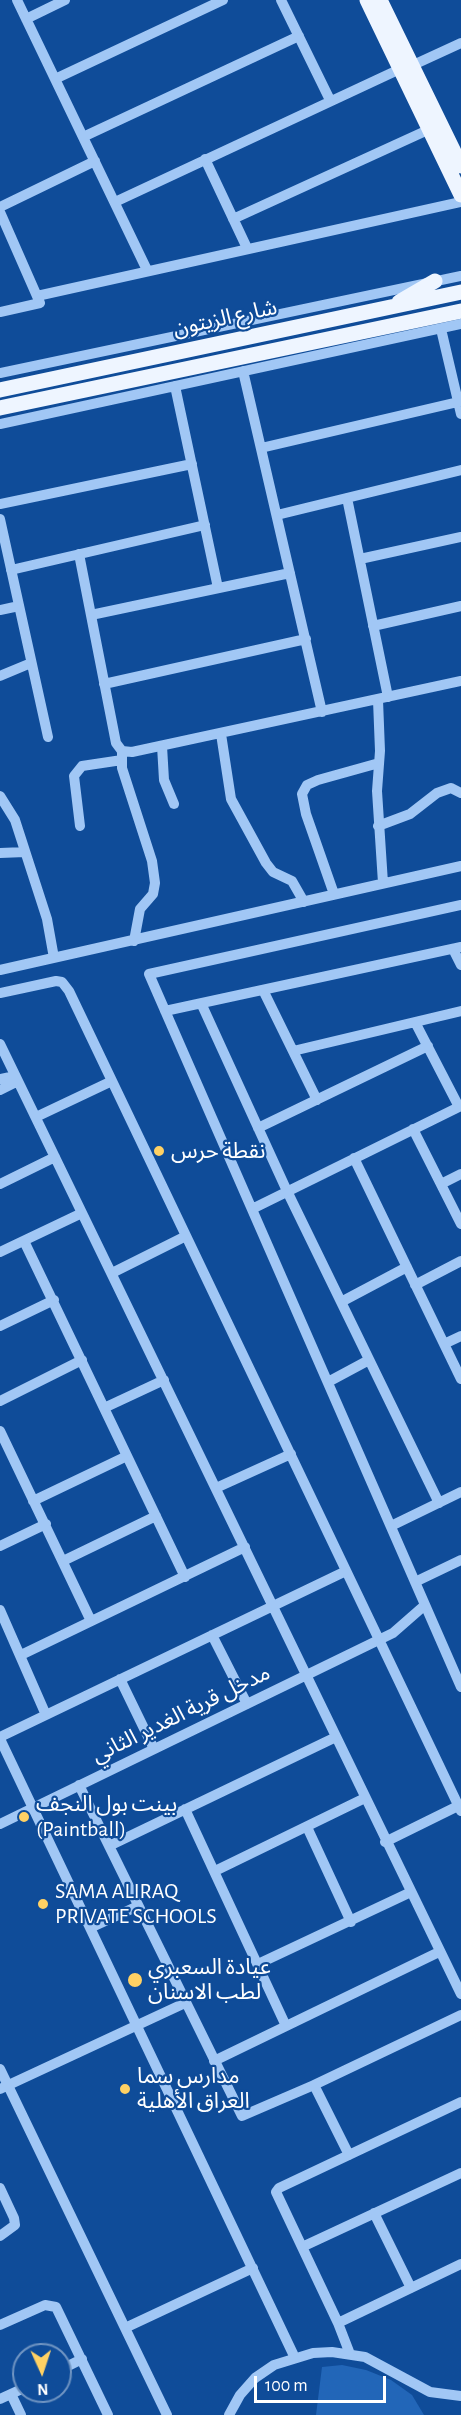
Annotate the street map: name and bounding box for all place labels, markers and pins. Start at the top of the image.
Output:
place label: نقطة حرس [171,1138,265,1164]
marker: نقطة حرس [152,1144,166,1158]
place label: بينت بول النجف (Paintball) [36,1791,177,1843]
marker: بينت بول النجف (Paintball) [17,1810,31,1824]
place label: SAMA ALIRAQ PRIVATE SCHOOLS [55,1878,217,1930]
marker: SAMA ALIRAQ PRIVATE SCHOOLS [36,1897,50,1911]
place label: عيادة السعبري لطب الاسنان [148,1954,271,2006]
marker: عيادة السعبري لطب الاسنان [126,1971,144,1989]
place label: مدارس سما العراق الأهلية [137,2063,250,2114]
marker: مدارس سما العراق الأهلية [118,2082,132,2096]

